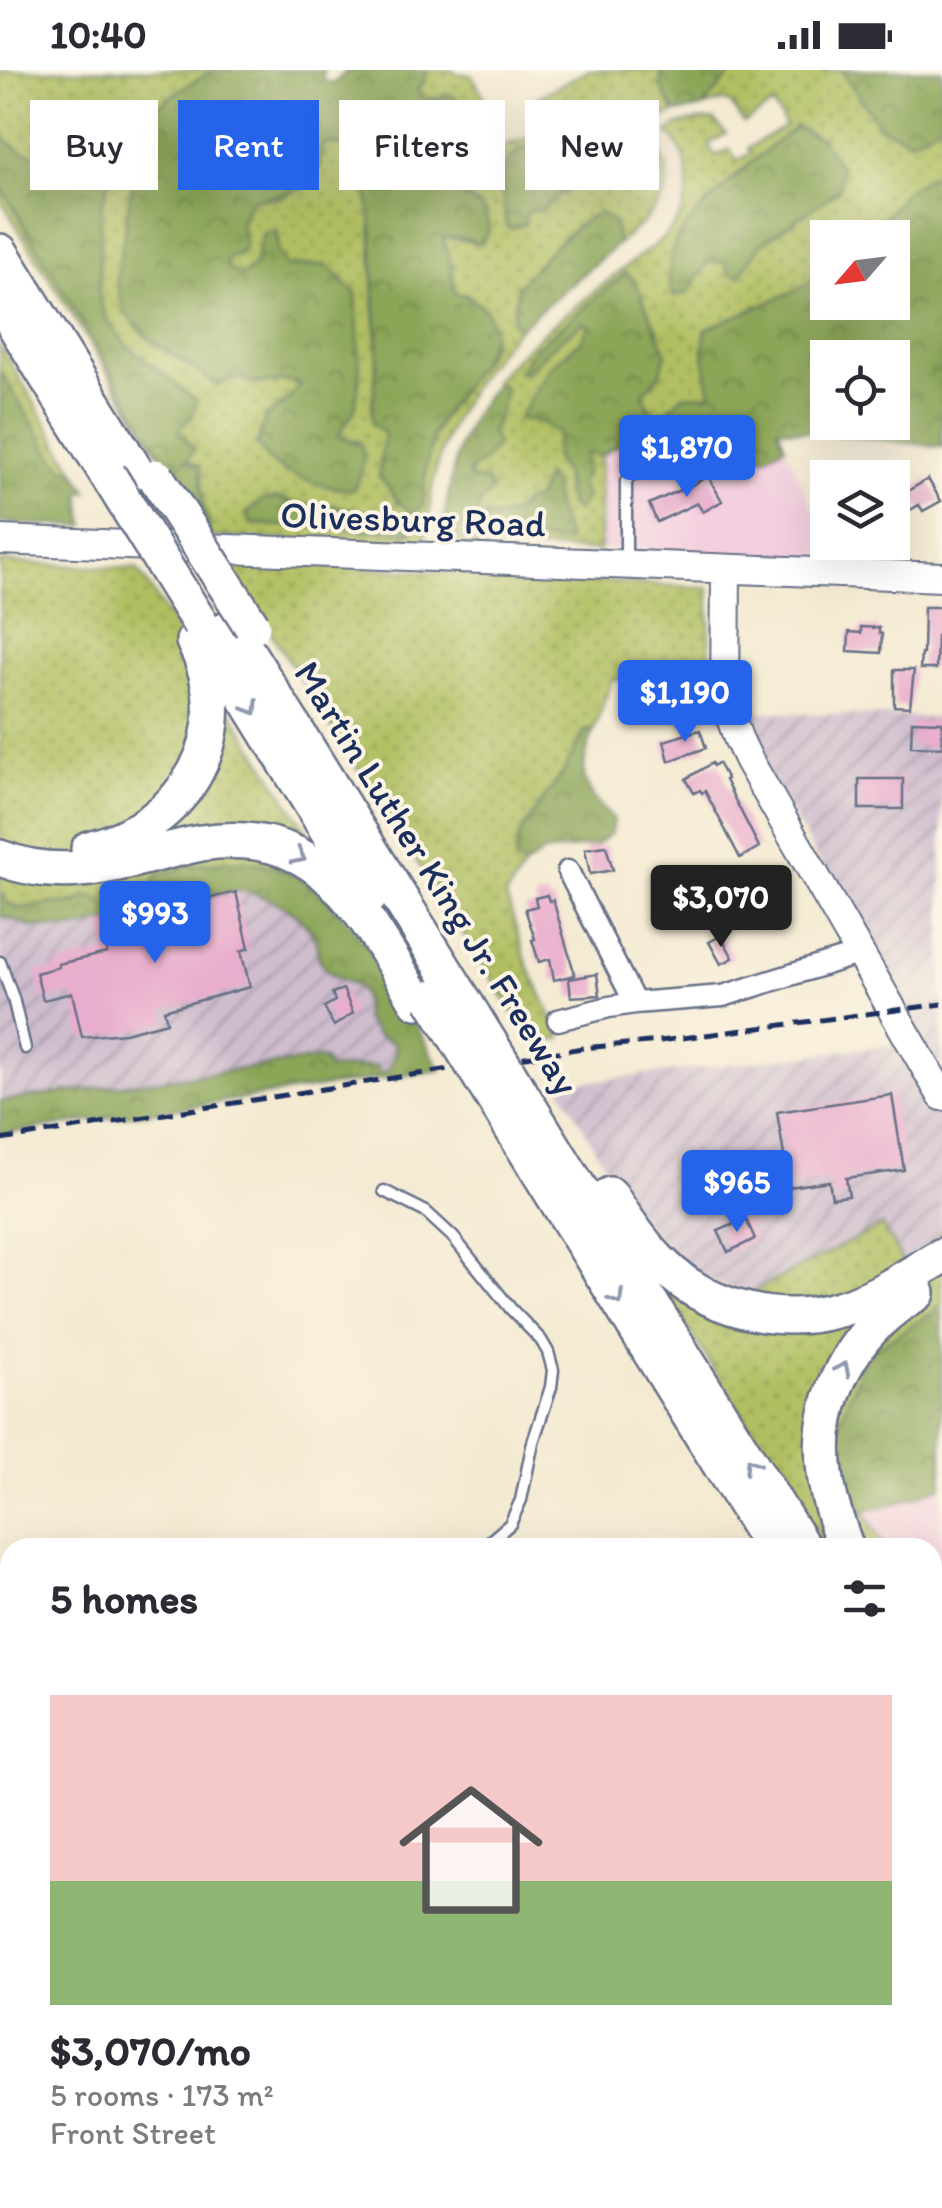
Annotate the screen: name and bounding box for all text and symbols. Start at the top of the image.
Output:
text: 10:40 [50,12,147,58]
chip: Buy [30,100,158,190]
chip: Rent [178,100,319,190]
chip: Filters [339,100,505,190]
chip: New [525,100,659,190]
north arrow [810,220,910,320]
map controls [810,220,910,560]
button: locate [810,340,910,440]
pin: $1,870 [606,415,768,500]
text: $1,870 [641,428,733,466]
button: layers [810,460,910,560]
street label: Olivesburg Road [279,491,547,547]
street label: Martin Luther King Jr. Freeway [284,653,590,1103]
pin: $1,190 [604,660,766,745]
text: $1,190 [640,673,730,711]
one-way arrow [240,697,259,715]
one-way arrow [288,845,306,864]
pin: $3,070 [640,865,802,950]
text: $3,070 [673,878,769,916]
pin: $993 [96,881,214,966]
text: $993 [121,894,189,932]
pin: $965 [678,1150,796,1235]
text: $965 [704,1163,770,1201]
one-way arrow [605,1287,624,1305]
one-way arrow [831,1362,850,1380]
one-way arrow [745,1457,764,1475]
icon: filters [837,1571,892,1626]
text: 5 homes [50,1573,198,1624]
icon: home [381,1760,561,1940]
text: $3,070/mo [50,2025,251,2076]
text: 5 rooms · 173 m² [50,2076,274,2114]
text: Front Street [50,2114,216,2152]

